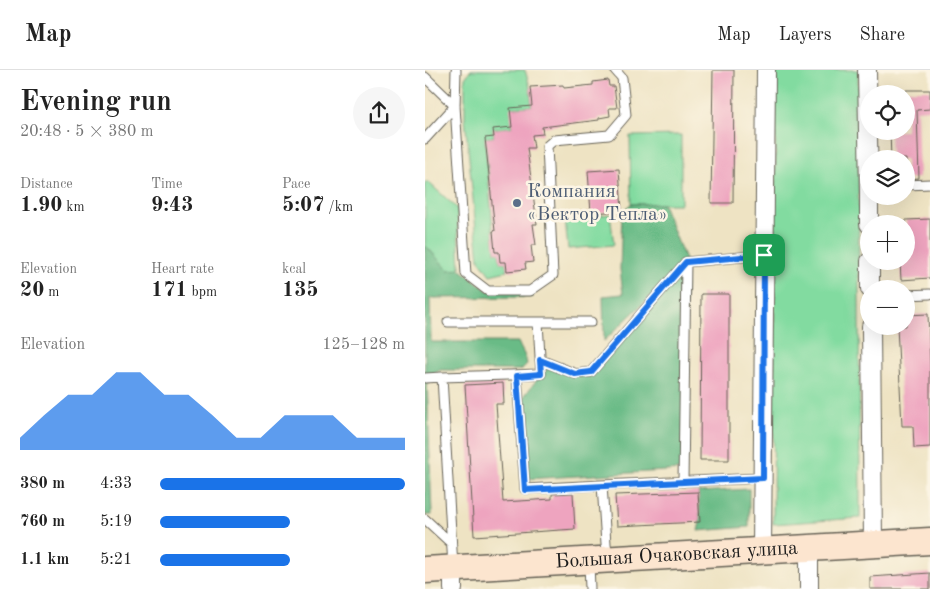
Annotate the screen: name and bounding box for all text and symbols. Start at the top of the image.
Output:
text: Map [25,23,72,47]
text: Map [717,26,751,44]
text: Layers [779,26,831,44]
text: Share [859,26,905,44]
map controls [860,85,915,335]
button: locate [860,85,915,140]
button: share [353,87,405,139]
text: Evening run [20,89,172,117]
text: 20:48 · 5 × 380 m [20,124,153,140]
button: layers [860,150,915,205]
text: Distance [20,177,73,191]
text: Time [151,177,182,191]
text: Pace [282,177,310,191]
place label: Компания «Вектор Тепла» [527,182,668,225]
text: 1.90 [20,195,62,216]
text: 9:43 [151,195,193,216]
text: 5:07 [282,195,324,216]
marker: Компания «Вектор Тепла» [511,197,523,209]
text: km [62,200,85,214]
text: /km [324,200,353,214]
button: + [860,215,915,270]
pin [743,234,785,276]
icon: arrive [750,241,778,269]
text: Elevation [20,262,77,276]
text: Heart rate [151,262,214,276]
text: kcal [282,262,306,276]
text: 20 [20,280,44,301]
text: 171 [151,280,188,301]
text: 135 [282,280,319,301]
button: − [860,280,915,335]
text: m [44,285,59,299]
text: bpm [188,285,217,299]
text: Elevation [20,337,85,353]
text: 125–128 m [322,337,405,353]
text: 380 m [20,476,65,492]
text: 4:33 [100,476,132,492]
text: 760 m [20,514,65,530]
text: 5:19 [100,514,132,530]
street label: Большая Очаковская улица [555,539,799,573]
text: 1.1 km [20,552,69,568]
text: 5:21 [100,552,132,568]

